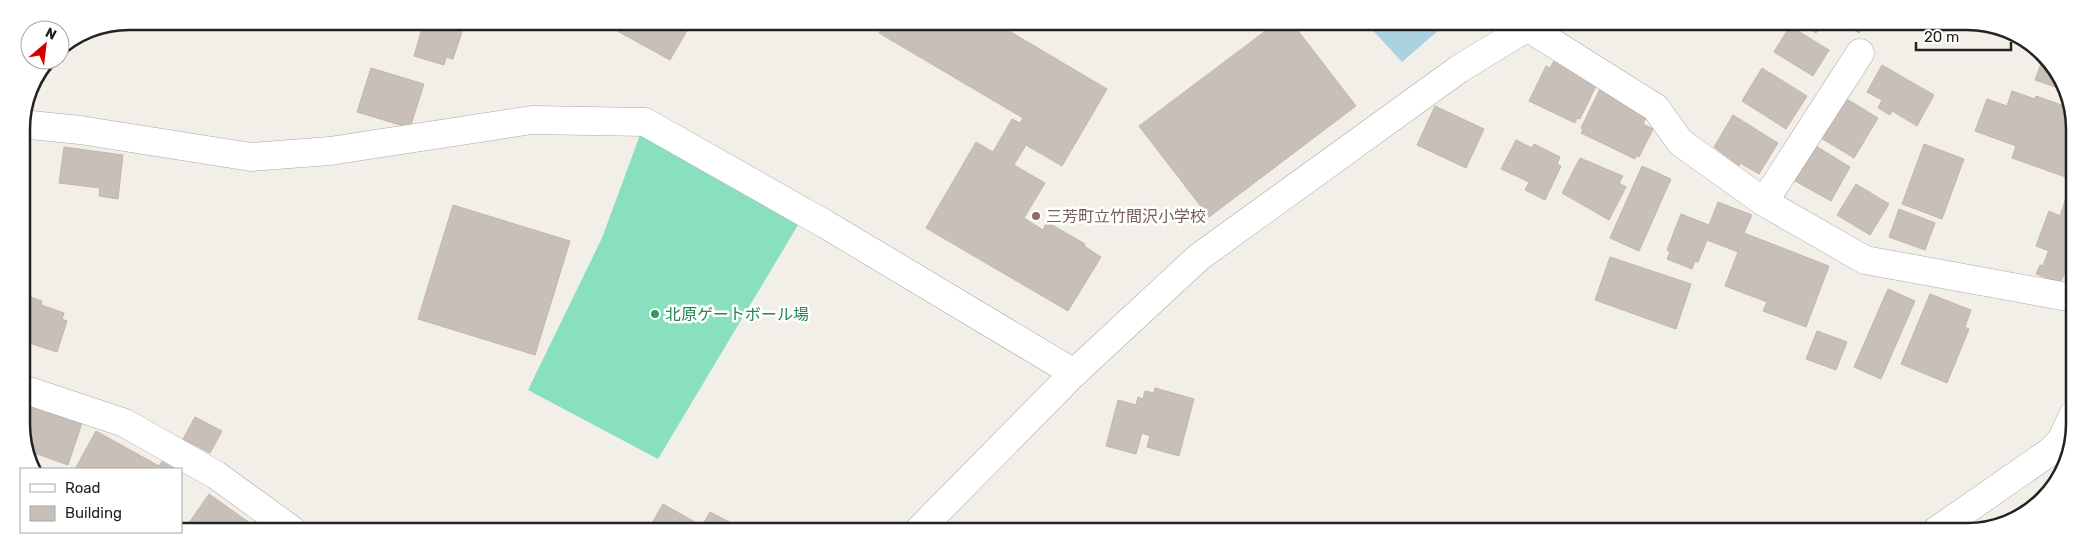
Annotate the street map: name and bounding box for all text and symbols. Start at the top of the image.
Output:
north arrow [20,20,70,70]
scale bar [1916,20,2011,52]
text: N [42,24,59,44]
text: 20 m [1924,28,1959,46]
place label: 三芳町立竹間沢小学校 [1046,207,1206,226]
marker: 三芳町立竹間沢小学校 [1030,210,1042,222]
place label: 北原ゲートボール場 [665,305,809,324]
marker: 北原ゲートボール場 [649,308,661,320]
legend [20,468,182,533]
text: Road [65,479,101,497]
text: Building [65,504,122,522]

